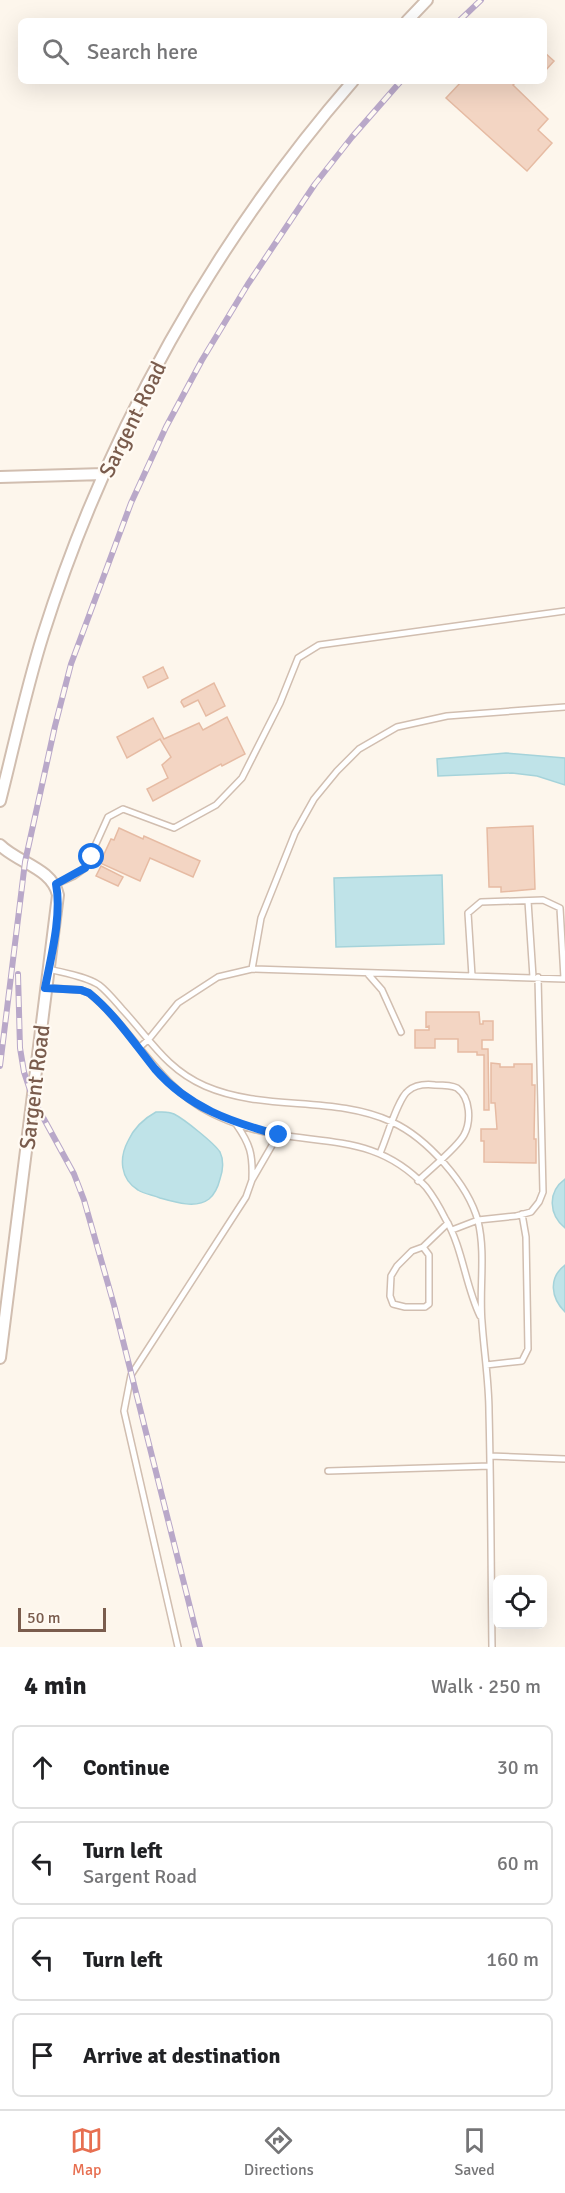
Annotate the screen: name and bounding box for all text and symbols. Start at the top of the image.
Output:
search box [18,18,547,84]
icon: search [39,35,72,68]
text: Search here [87,38,198,65]
street label: Sargent Road [93,357,172,482]
route start [78,843,104,869]
street label: Sargent Road [13,1023,56,1151]
route end [265,1121,291,1147]
map controls [493,1575,547,1629]
button: locate [493,1575,547,1629]
scale bar [18,1605,106,1632]
text: 50 m [27,1608,61,1628]
text: 4 min [24,1670,87,1702]
text: Walk · 250 m [431,1674,541,1699]
icon: ahead [26,1751,59,1784]
text: Continue [83,1754,170,1781]
text: 30 m [497,1755,539,1780]
text: Turn left [83,1837,163,1864]
icon: left [26,1847,59,1880]
text: 60 m [497,1851,539,1876]
text: Sargent Road [83,1864,197,1889]
icon: left [26,1943,59,1976]
text: Turn left [83,1946,163,1973]
text: 160 m [486,1947,539,1972]
icon: arrive [26,2039,59,2072]
text: Arrive at destination [83,2042,280,2069]
tab: Map [70,2124,103,2180]
tab: Directions [244,2124,314,2180]
tab: Saved [454,2124,495,2180]

